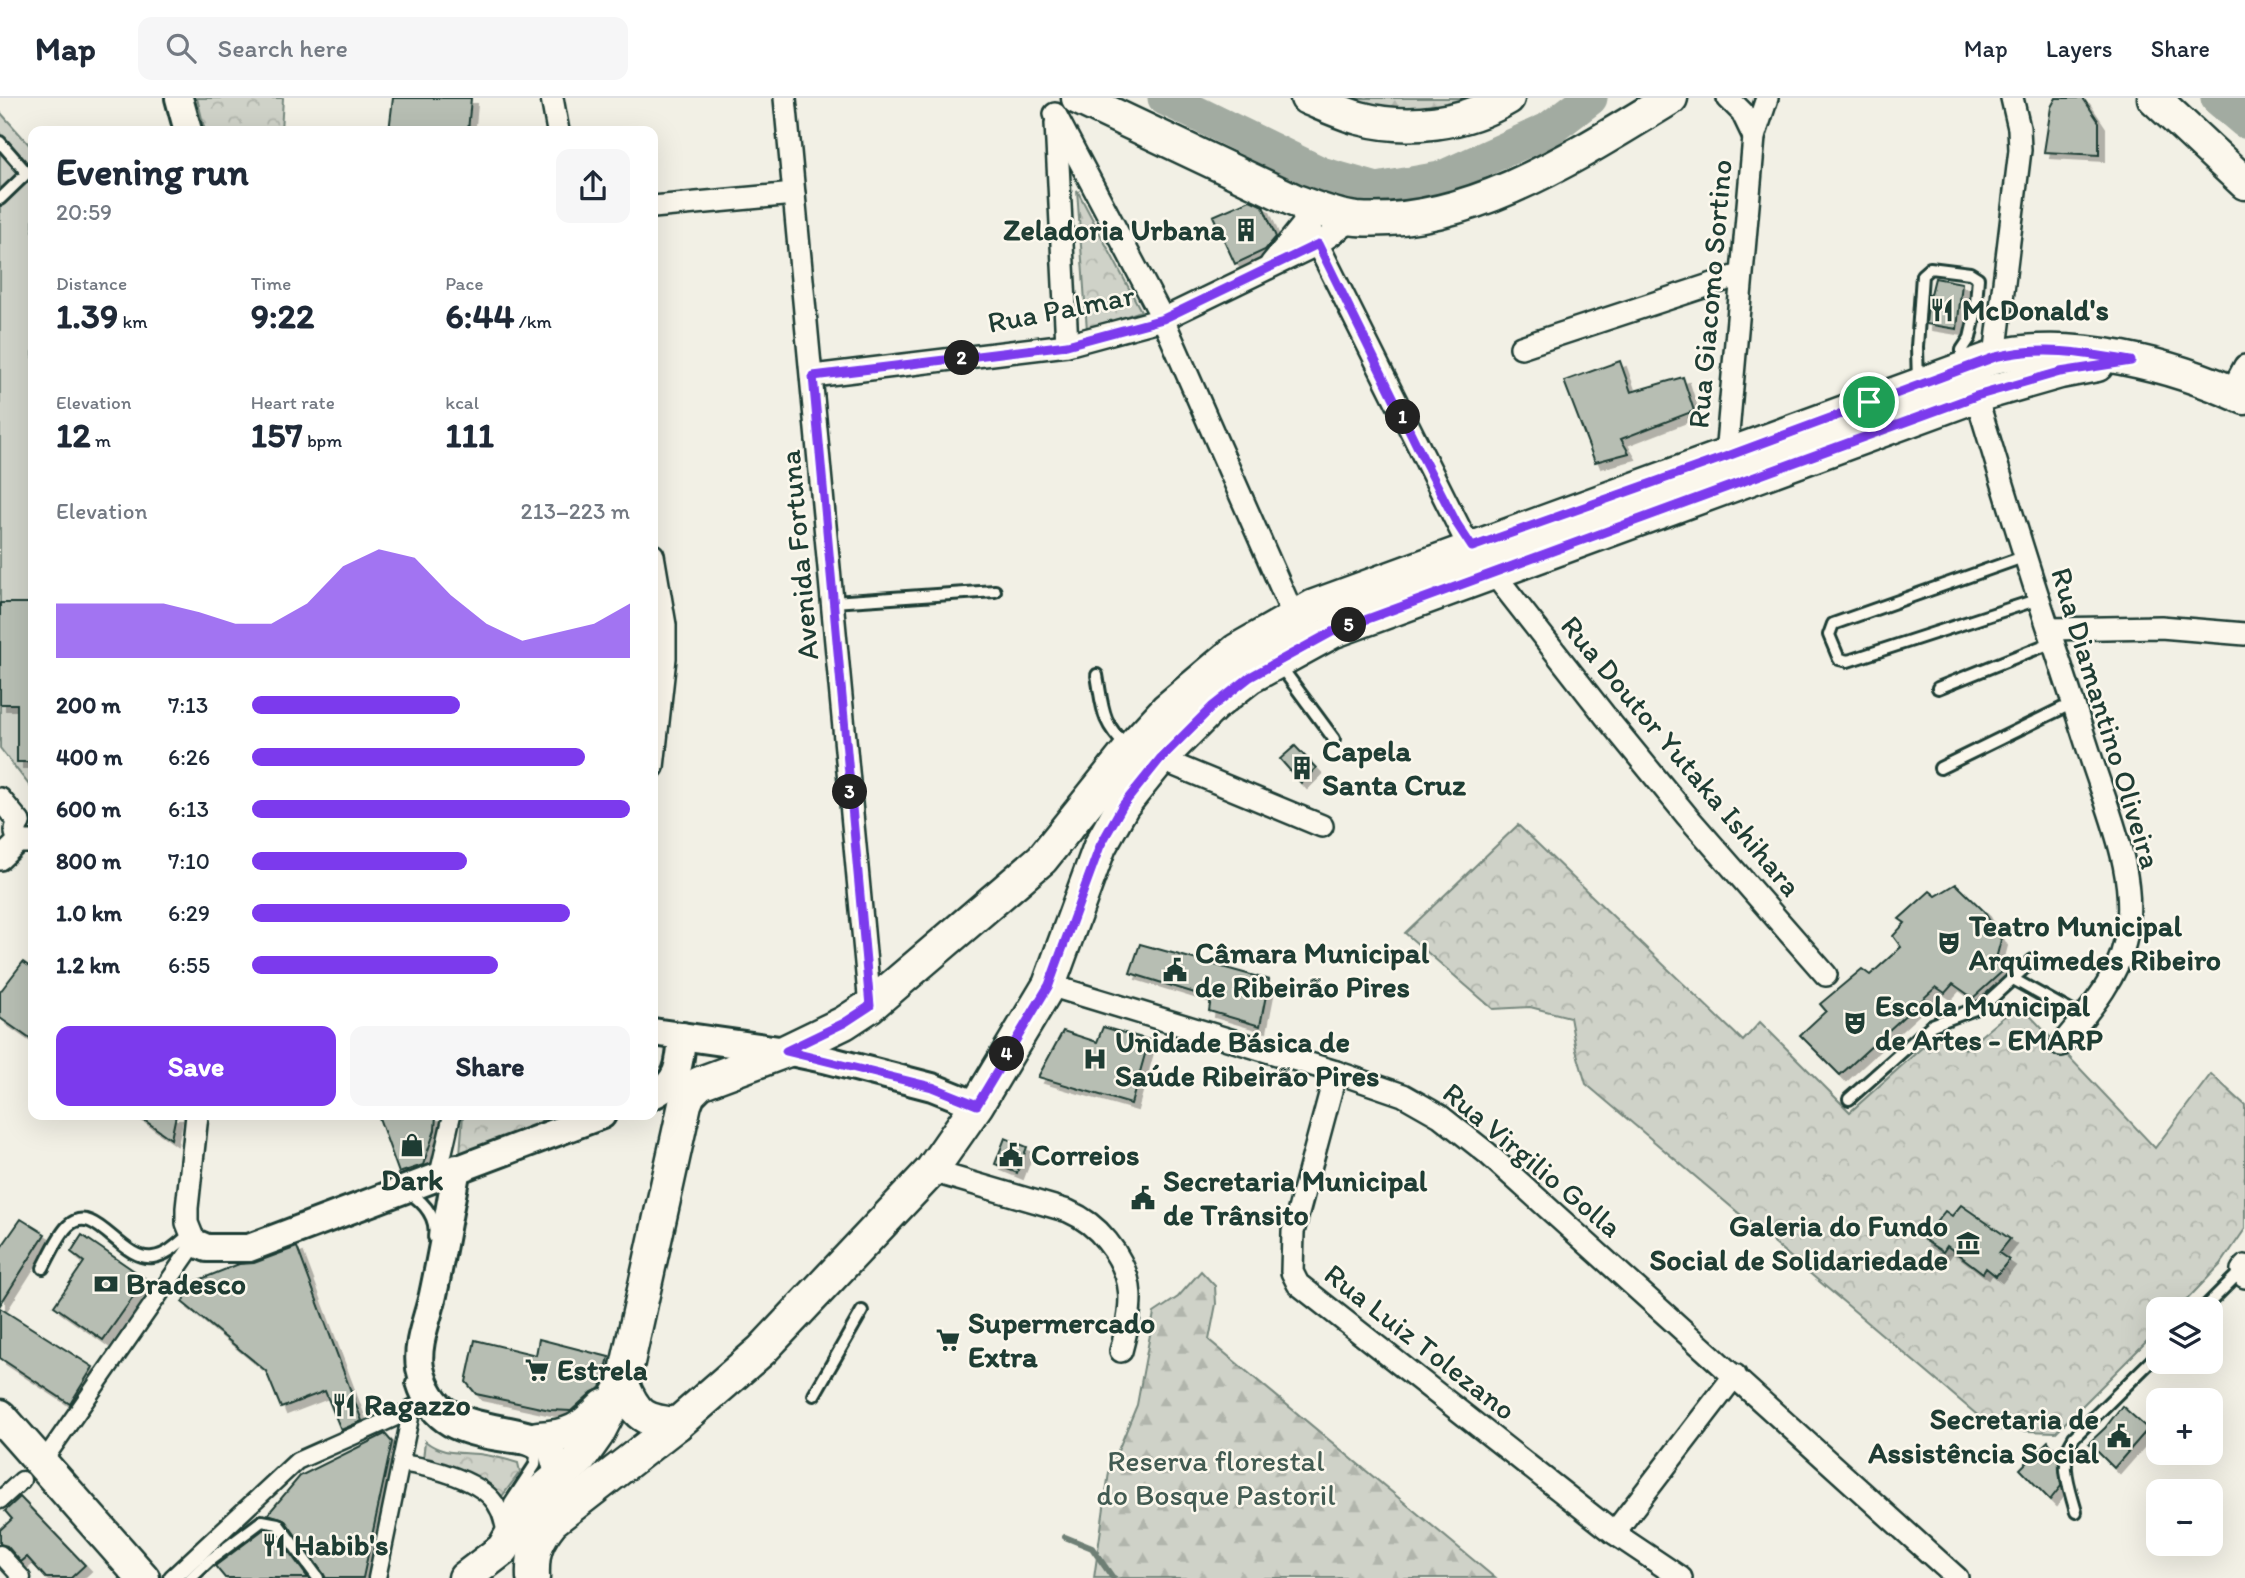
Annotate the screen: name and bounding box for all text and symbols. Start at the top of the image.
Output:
search box [138,17,628,80]
text: Map [35,29,96,68]
icon: search [162,29,200,67]
text: Search here [218,32,348,64]
text: Map [1964,34,2008,63]
text: Layers [2046,34,2113,63]
text: Share [2151,34,2210,63]
text: Evening run [56,149,249,195]
button: share [556,149,630,223]
street label: Rua Giacomo Sortino [1679,158,1740,430]
text: 20:59 [56,198,112,226]
place label: Zeladoria Urbana [1003,211,1226,248]
building icon: Zeladoria Urbana [1232,216,1260,244]
text: Distance [56,272,127,295]
text: Time [251,272,291,295]
text: Pace [445,272,483,295]
street label: Rua Palmar [984,276,1138,341]
place label: McDonald's [1962,291,2109,328]
text: 1.39 [56,295,118,337]
text: 9:22 [251,295,314,337]
text: 6:44 [445,295,515,337]
restaurant icon: McDonald's [1928,296,1956,324]
text: km [118,310,148,333]
text: /km [515,310,552,333]
pin: 2 [944,341,979,376]
text: 2 [957,346,967,369]
pin [1839,372,1899,432]
icon: arrive [1850,383,1888,421]
text: Elevation [56,391,132,414]
text: Heart rate [251,391,335,414]
text: kcal [445,391,479,414]
pin: 1 [1386,400,1420,434]
text: 1 [1398,405,1407,428]
text: 12 [56,414,91,456]
text: 157 [251,414,303,456]
text: 111 [445,414,494,456]
text: m [91,429,111,452]
text: bpm [303,429,342,452]
street label: Avenida Fortuna [771,448,826,662]
text: Elevation [56,497,147,525]
text: 213–223 m [521,497,630,525]
street label: Rua Diamantino Oliveira [2043,563,2170,873]
pin: 5 [1332,608,1366,642]
street label: Rua Doutor Yutaka Ishihara [1553,608,1810,904]
text: 5 [1344,613,1353,636]
text: 200 m [56,691,121,719]
text: 7:13 [168,691,208,719]
place label: Capela Santa Cruz [1322,732,1467,803]
text: 400 m [56,743,123,771]
text: 6:26 [168,743,210,771]
building icon: Capela Santa Cruz [1288,754,1316,782]
pin: 3 [832,774,868,810]
text: 3 [844,780,855,803]
text: 600 m [56,795,121,823]
text: 6:13 [168,795,209,823]
text: 800 m [56,847,121,875]
text: 7:10 [168,847,210,875]
text: 1.0 km [56,899,122,927]
text: 6:29 [168,899,210,927]
place label: Teatro Municipal Arquimedes Ribeiro [1968,907,2221,978]
theatre icon: Teatro Municipal Arquimedes Ribeiro [1935,929,1963,957]
place label: Câmara Municipal de Ribeirão Pires [1195,934,1430,1005]
text: 1.2 km [56,951,120,979]
text: 6:55 [168,951,210,979]
public building icon: Câmara Municipal de Ribeirão Pires [1161,956,1189,984]
place label: Escola Municipal de Artes - EMARP [1875,987,2103,1058]
theatre icon: Escola Municipal de Artes - EMARP [1841,1009,1869,1037]
place label: Unidade Básica de Saúde Ribeirão Pires [1115,1023,1379,1094]
button: Save [56,1026,336,1106]
button: Share [350,1026,630,1106]
pin: 4 [990,1037,1024,1072]
text: 4 [1001,1042,1012,1065]
hospital icon: Unidade Básica de Saúde Ribeirão Pires [1081,1045,1109,1073]
street label: Rua Virgilio Golla [1435,1074,1630,1245]
shop icon: Dark [398,1131,426,1159]
place label: Correios [1031,1136,1140,1173]
public building icon: Correios [997,1141,1025,1169]
place label: Dark [381,1161,443,1198]
place label: Secretaria Municipal de Trânsito [1163,1162,1428,1233]
public building icon: Secretaria Municipal de Trânsito [1129,1184,1157,1212]
place label: Galeria do Fundo Social de Solidariedade [1649,1207,1948,1278]
museum icon: Galeria do Fundo Social de Solidariedade [1954,1229,1982,1257]
street label: Rua Luiz Tolezano [1317,1255,1524,1428]
place label: Bradesco [126,1265,246,1302]
bank icon: Bradesco [92,1270,120,1298]
map controls [2146,1297,2223,1556]
button: layers [2146,1297,2223,1374]
place label: Supermercado Extra [968,1304,1155,1375]
supermarket icon: Supermercado Extra [934,1326,962,1354]
place label: Estrela [557,1351,648,1388]
supermarket icon: Estrela [523,1356,551,1384]
place label: Ragazzo [364,1386,471,1423]
button: + [2146,1388,2223,1465]
restaurant icon: Ragazzo [330,1391,358,1419]
place label: Secretaria de Assistência Social [1867,1400,2100,1471]
public building icon: Secretaria de Assistência Social [2105,1422,2133,1450]
park label: Reserva florestal do Bosque Pastoril [1096,1442,1336,1513]
button: − [2146,1479,2223,1556]
place label: Habib's [294,1526,388,1563]
restaurant icon: Habib's [260,1531,288,1559]

